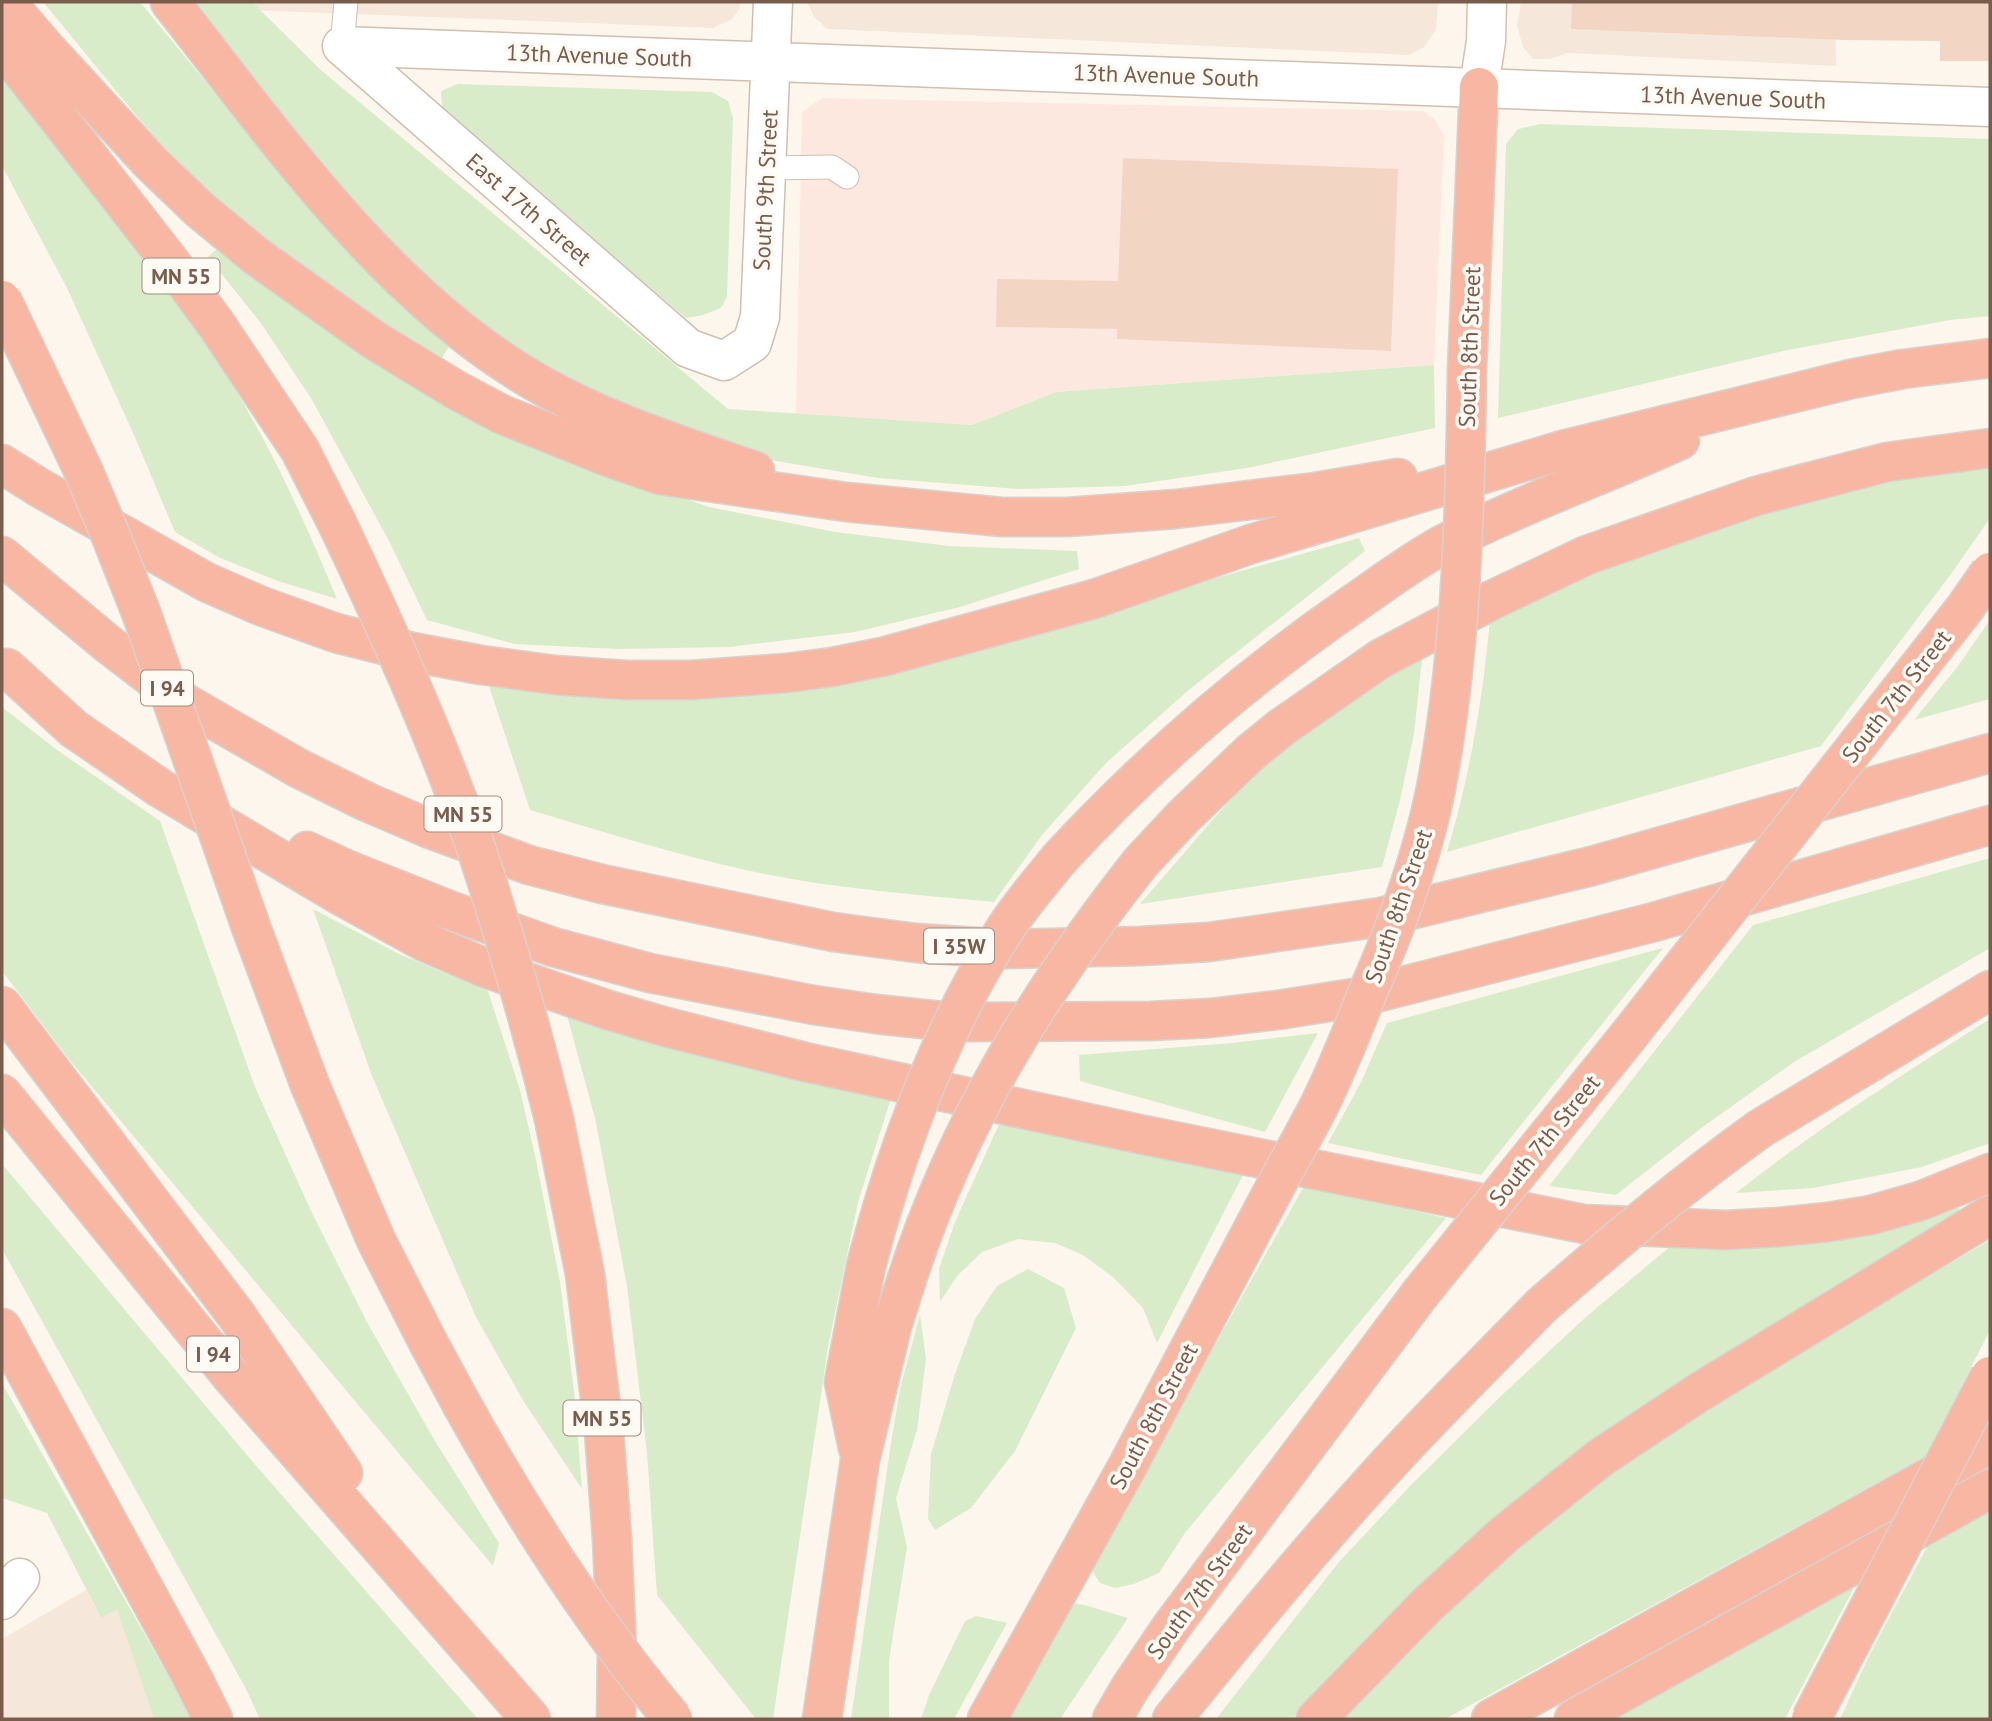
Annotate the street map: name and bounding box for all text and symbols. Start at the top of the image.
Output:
street label: 13th Avenue South [505,37,693,73]
street label: 13th Avenue South [1072,57,1260,93]
street label: 13th Avenue South [1639,79,1827,115]
street label: South 9th Street [746,109,784,271]
street label: East 17th Street [460,147,598,272]
road number: MN 55 [142,258,220,294]
street label: South 8th Street [1452,266,1486,428]
street label: South 7th Street [1835,624,1957,768]
road number: I 94 [141,670,193,706]
road number: MN 55 [424,796,502,832]
street label: South 8th Street [1358,825,1438,987]
road number: I 35W [924,928,994,964]
street label: South 7th Street [1482,1068,1606,1212]
road number: I 94 [187,1336,239,1372]
street label: South 8th Street [1102,1338,1204,1494]
road number: MN 55 [564,1400,640,1436]
street label: South 7th Street [1140,1517,1258,1665]

